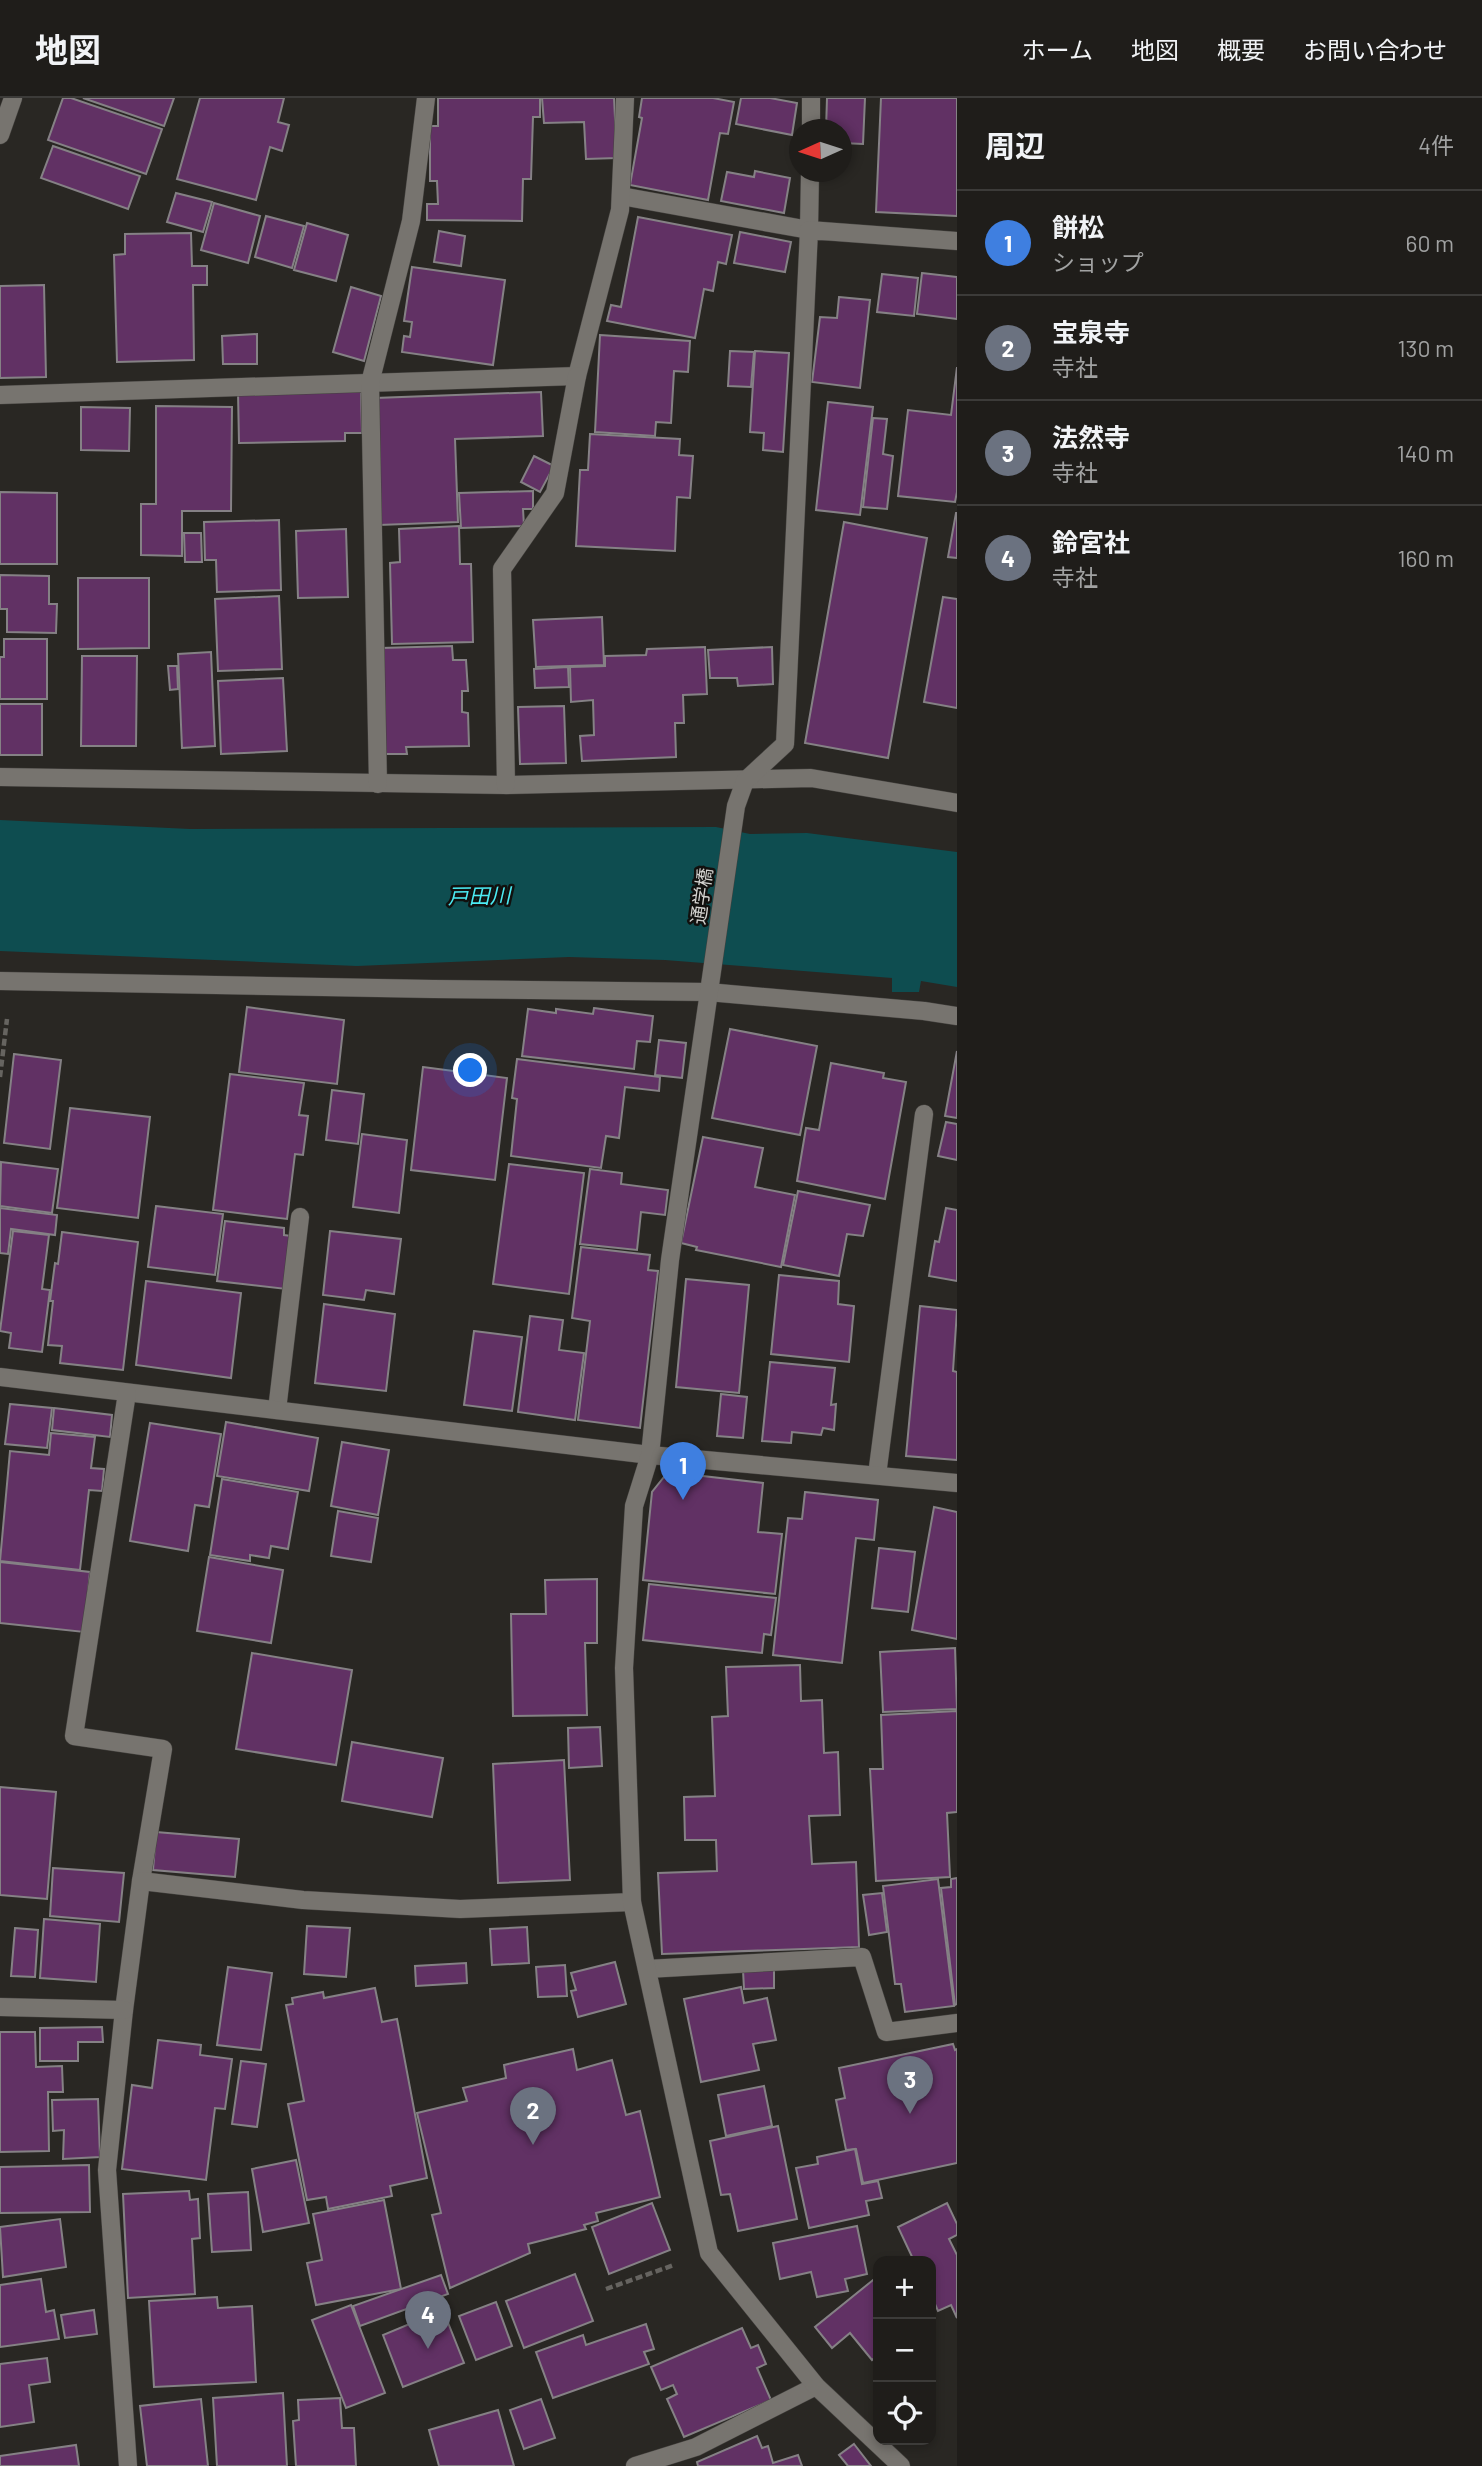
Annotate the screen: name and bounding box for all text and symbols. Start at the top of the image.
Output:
text: 地図 [35,29,101,69]
text: ホーム [1022,35,1093,64]
text: 地図 [1131,35,1179,64]
text: 概要 [1217,35,1265,64]
text: お問い合わせ [1303,35,1447,64]
north arrow [789,119,852,182]
text: 周辺 [985,127,1045,163]
text: 4件 [1418,131,1454,159]
text: 餅松 [1052,211,1104,242]
text: 1 [1004,229,1012,257]
text: 60 m [1406,229,1454,257]
text: ショップ [1052,248,1144,276]
text: 宝泉寺 [1052,316,1130,347]
text: 2 [1002,334,1014,362]
text: 130 m [1397,334,1454,362]
text: 寺社 [1052,353,1098,381]
text: 法然寺 [1052,421,1130,452]
text: 3 [1002,439,1014,467]
text: 140 m [1397,439,1454,467]
text: 寺社 [1052,458,1098,486]
text: 鈴宮社 [1052,526,1130,557]
text: 4 [1001,544,1015,572]
text: 160 m [1397,544,1454,572]
text: 寺社 [1052,563,1098,591]
street label: 通学橋 [686,866,716,926]
water label: 戸田川 [447,882,513,908]
your location [453,1053,487,1087]
pin: 1 [660,1442,706,1500]
pin: 3 [887,2056,933,2114]
pin: 2 [510,2087,556,2145]
map controls [873,2256,936,2445]
button: + [873,2256,936,2319]
pin: 4 [405,2291,451,2349]
button: − [873,2319,936,2382]
button: locate [873,2382,936,2445]

